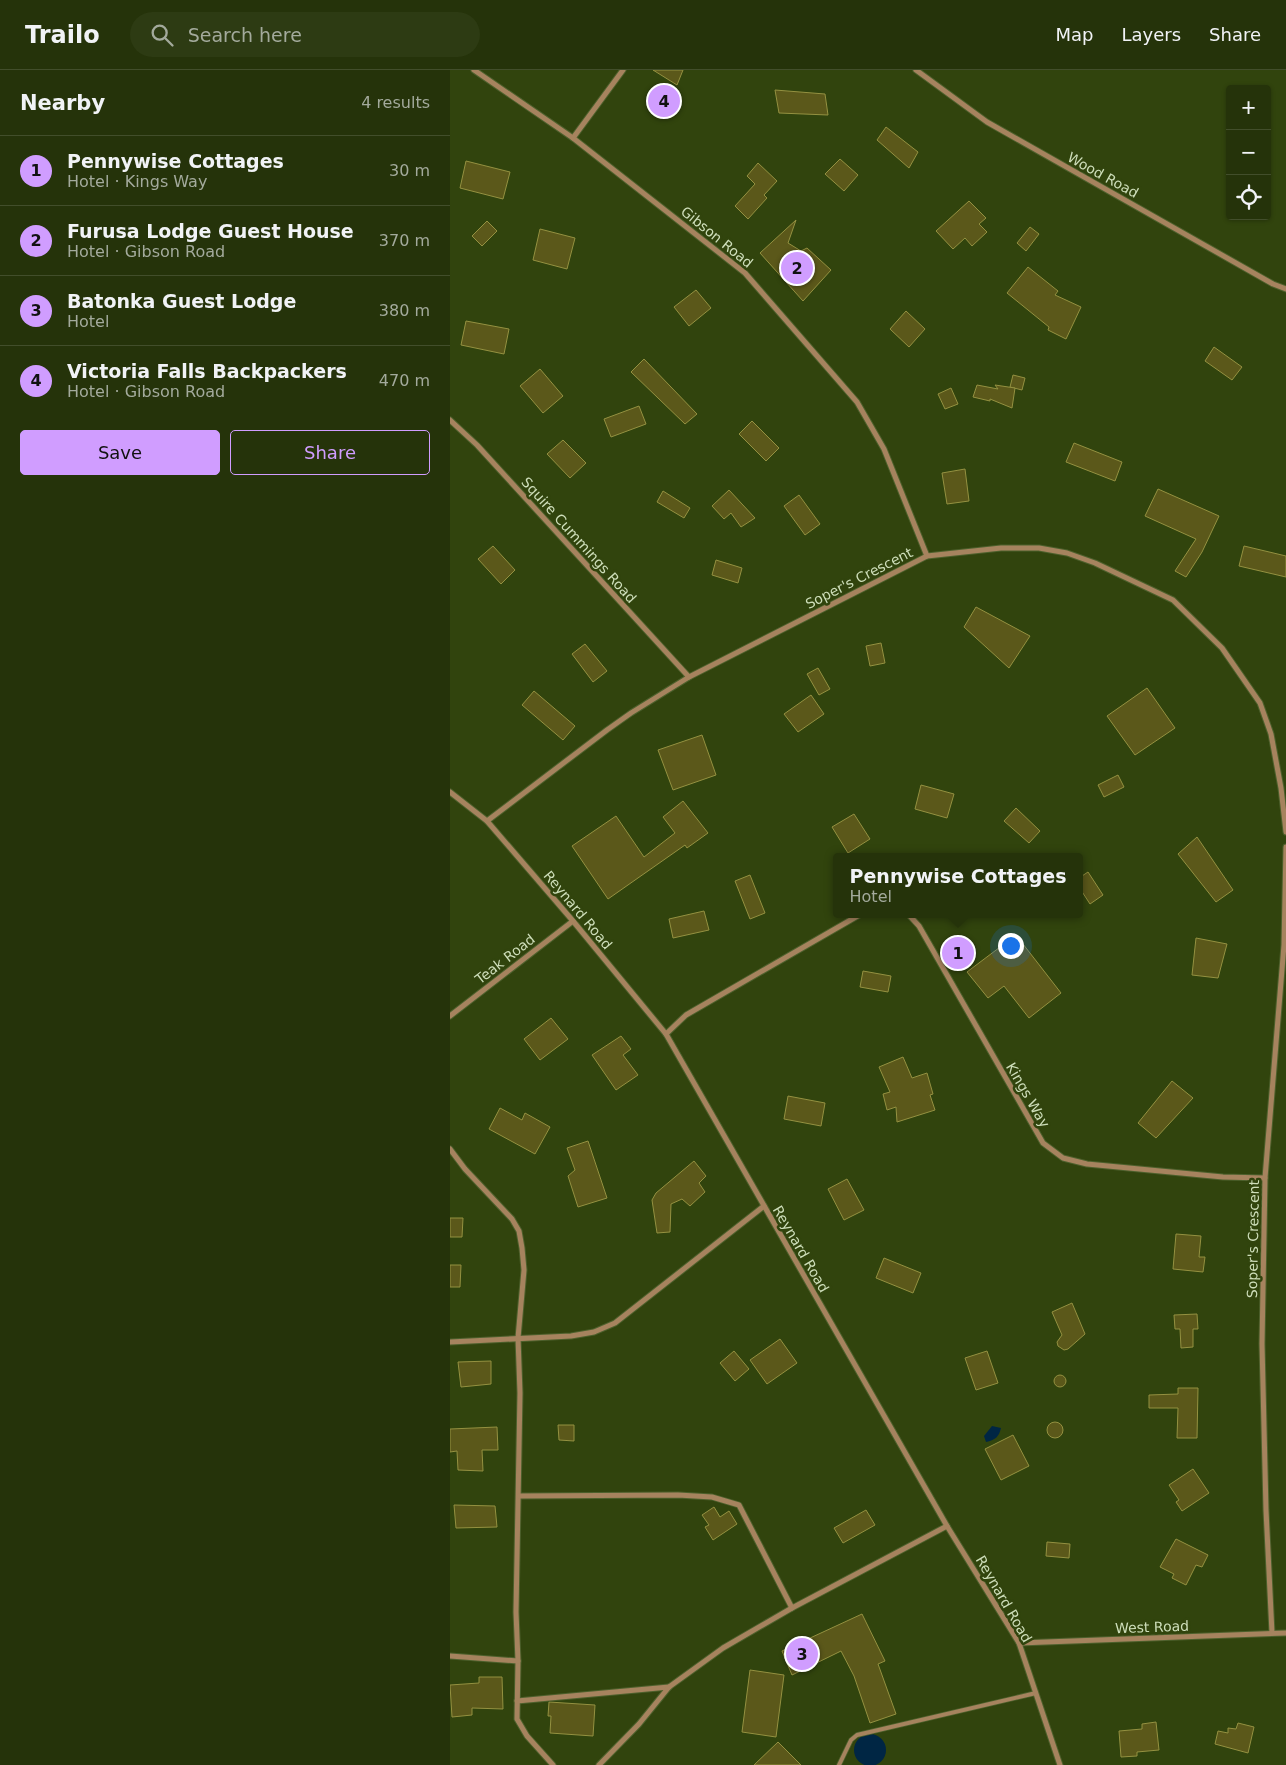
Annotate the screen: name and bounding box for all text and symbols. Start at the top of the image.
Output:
search box [130,12,480,57]
text: Trailo [25,21,100,49]
icon: search [148,21,176,49]
text: Search here [188,24,302,46]
text: Map [1055,24,1093,45]
text: Layers [1121,24,1181,45]
text: Share [1209,24,1261,45]
pin: 4 [648,82,680,120]
map controls [1226,85,1271,220]
button: + [1226,85,1271,130]
text: Nearby [20,91,105,115]
text: 4 results [361,93,430,112]
button: − [1226,130,1271,175]
street label: Wood Road [1065,149,1141,201]
text: Pennywise Cottages [67,150,284,172]
text: 1 [30,161,42,180]
text: 30 m [389,161,430,180]
text: Hotel · Kings Way [67,172,207,191]
button: locate [1226,175,1271,220]
street label: Gibson Road [678,203,756,271]
text: Furusa Lodge Guest House [67,220,354,242]
text: 2 [30,231,42,250]
text: 370 m [379,231,430,250]
text: Hotel · Gibson Road [67,242,225,261]
pin: 2 [781,249,813,287]
text: Batonka Guest Lodge [67,290,296,312]
text: 3 [30,301,42,320]
text: 380 m [379,301,430,320]
text: Hotel [67,312,109,331]
text: Victoria Falls Backpackers [67,360,347,382]
text: 4 [30,371,42,390]
text: 470 m [379,371,430,390]
text: Hotel · Gibson Road [67,382,225,401]
button: Save [20,430,220,475]
button: Share [230,430,430,475]
street label: Squire Cummings Road [518,474,640,606]
street label: Soper's Crescent [803,544,916,612]
popup [833,853,1083,918]
text: Pennywise Cottages [850,865,1066,887]
street label: Reynard Road [541,868,615,952]
text: Hotel [850,887,892,906]
street label: Teak Road [471,931,538,988]
your location [998,933,1024,959]
pin: 1 [942,934,974,972]
street label: Kings Way [1003,1060,1053,1130]
street label: Soper's Crescent [1244,1179,1262,1298]
street label: Reynard Road [770,1203,832,1295]
street label: Reynard Road [973,1553,1035,1645]
street label: West Road [1115,1618,1189,1636]
pin: 3 [786,1635,818,1673]

